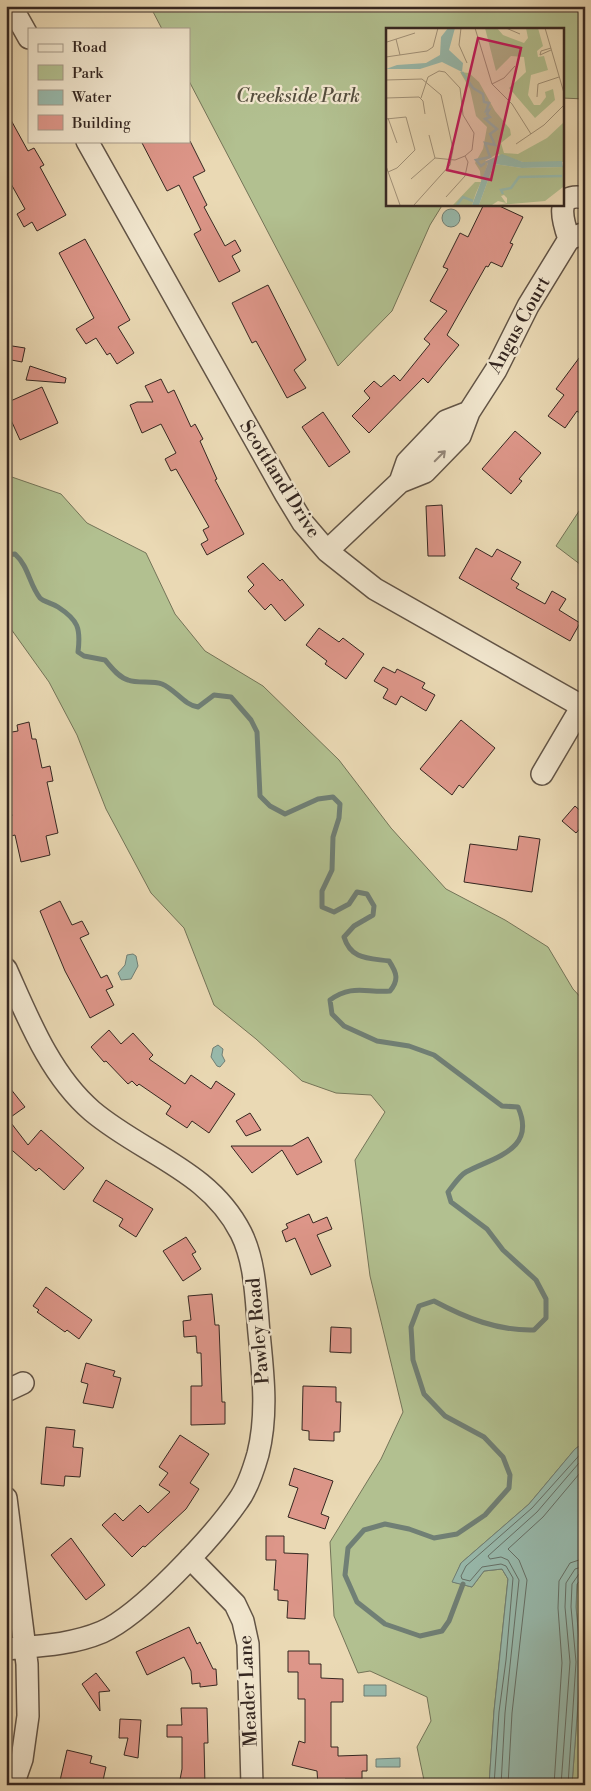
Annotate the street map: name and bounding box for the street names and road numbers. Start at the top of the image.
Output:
street label: Angus Court [482,272,556,379]
street label: Scottland Drive [234,416,326,542]
street label: Pawley Road [241,1276,275,1385]
street label: Meader Lane [233,1635,263,1747]

